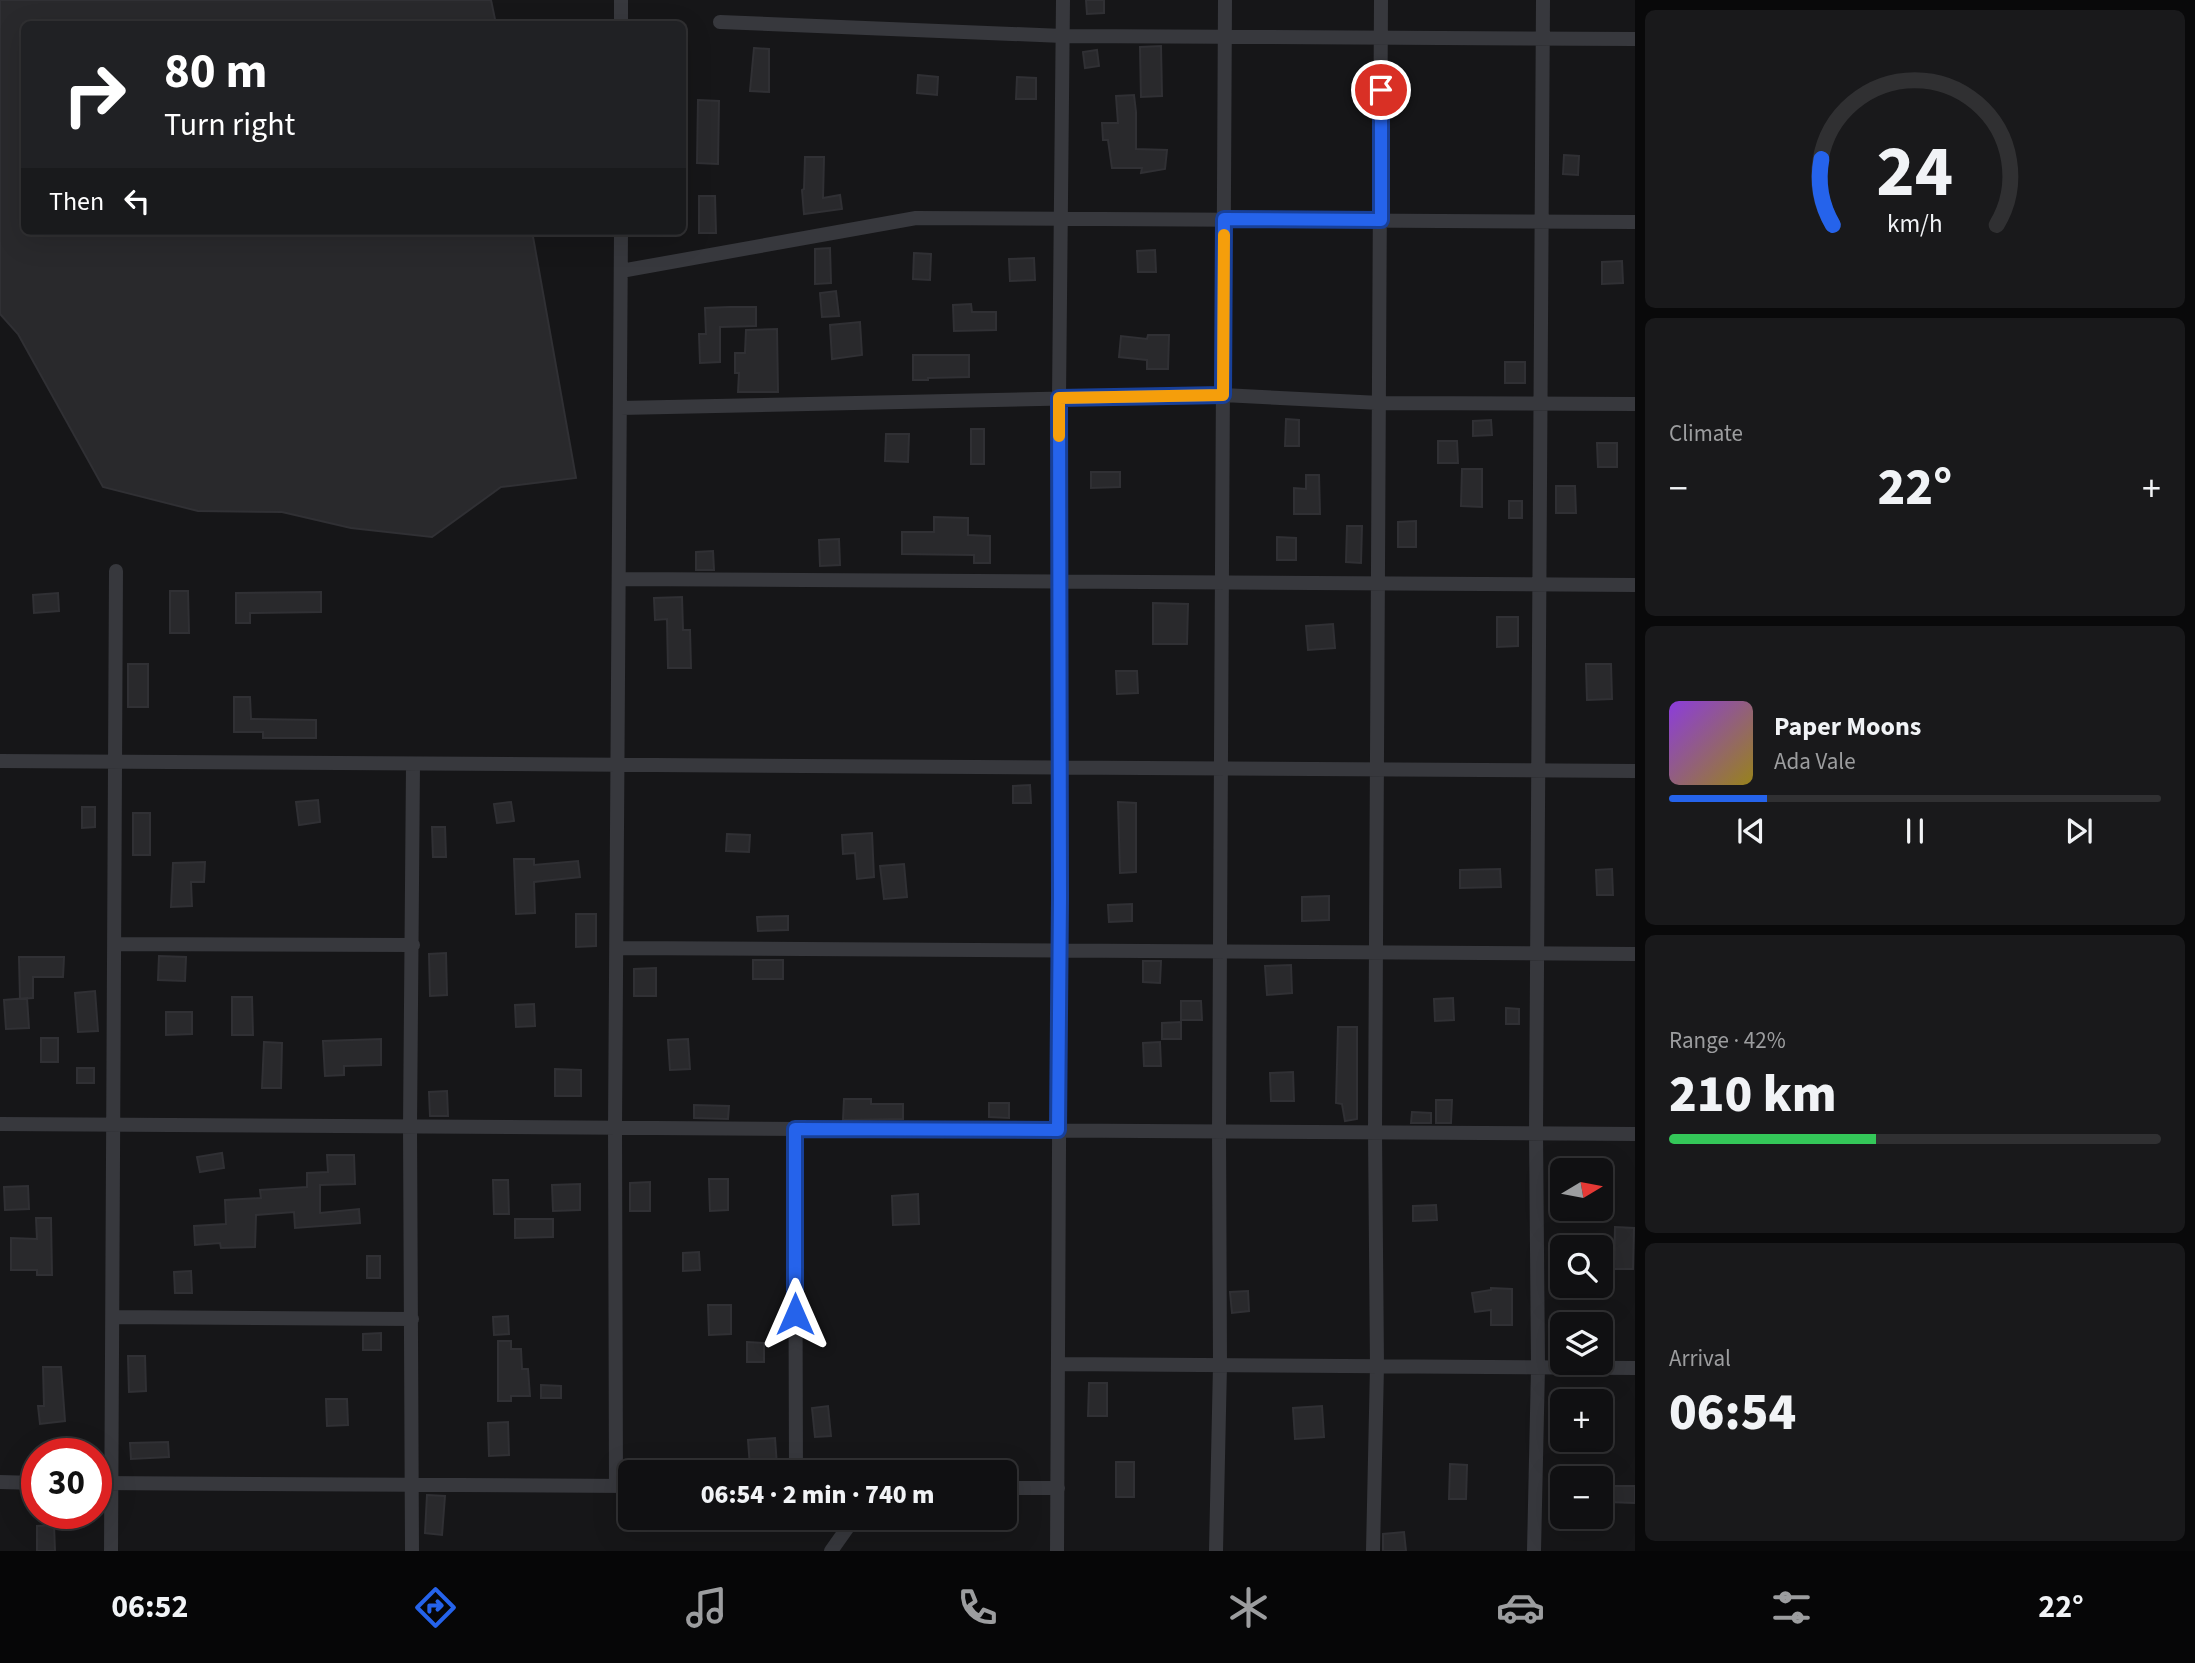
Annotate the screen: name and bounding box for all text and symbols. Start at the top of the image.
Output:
text: 80 m [164,37,268,107]
icon: right [49,49,140,140]
pin [1351,60,1411,120]
icon: arrive [1362,71,1400,109]
text: Turn right [164,102,295,148]
text: 24 [1877,120,1953,224]
icon: left [118,182,156,220]
text: Then [49,183,104,220]
text: km/h [1887,206,1943,242]
text: Climate [1669,417,1743,450]
text: 22° [1878,451,1952,525]
text: − [1669,462,1688,516]
text: + [2142,462,2161,516]
text: Paper Moons [1774,708,1921,745]
text: Ada Vale [1774,745,1856,778]
icon: previous [1732,812,1770,850]
icon: pause [1896,812,1934,850]
icon: next [2060,812,2098,850]
text: Range · 42% [1669,1024,1786,1057]
text: 210 km [1669,1058,1837,1132]
north arrow [1550,1158,1614,1222]
map controls [1550,1158,1613,1529]
button: search [1550,1235,1613,1298]
position arrow [758,1277,832,1351]
button: layers [1550,1312,1613,1375]
text: Arrival [1669,1342,1731,1375]
text: 06:54 [1669,1376,1796,1450]
button: + [1550,1389,1613,1452]
speed limit sign: 30 [21,1438,112,1529]
button: − [1550,1466,1613,1529]
text: 06:54 · 2 min · 740 m [701,1476,934,1513]
icon: directions [411,1583,460,1632]
icon: music [682,1583,731,1632]
icon: phone [953,1583,1002,1632]
icon: climate [1224,1583,1273,1632]
icon: car [1496,1583,1545,1632]
icon: filters [1767,1583,1816,1632]
text: 06:52 [111,1584,188,1630]
text: 22° [2038,1584,2084,1630]

